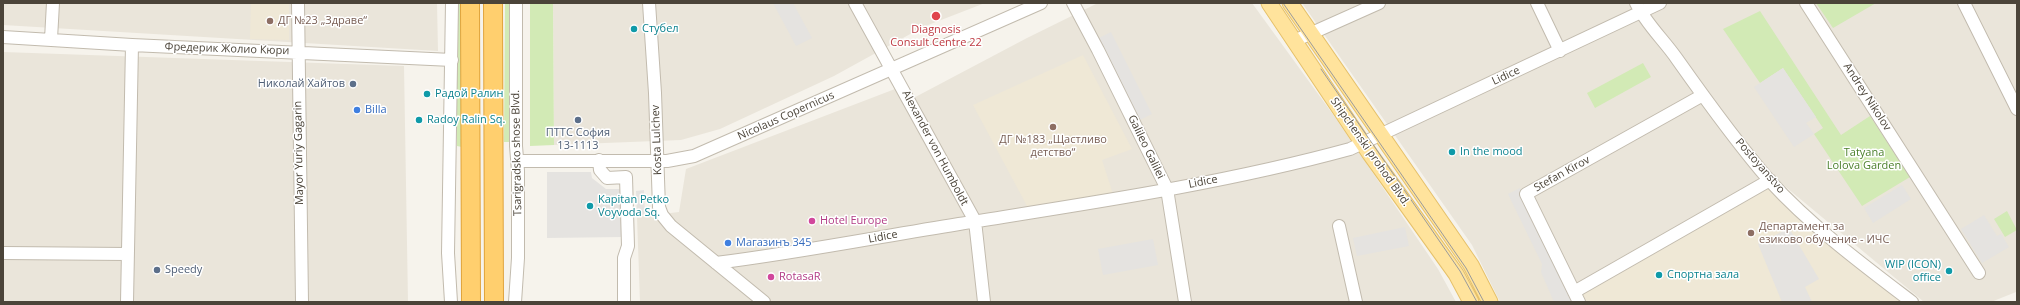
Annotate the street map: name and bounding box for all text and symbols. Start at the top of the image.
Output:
marker: Diagnosis Consult Centre 22 [930,10,942,22]
place label: ДГ №23 „Здраве“ [278,14,367,28]
marker: ДГ №23 „Здраве“ [265,16,275,26]
place label: Стубел [642,22,679,36]
place label: Diagnosis Consult Centre 22 [890,23,982,49]
marker: Стубел [629,24,639,34]
street label: Фредерик Жолио Кюри [164,40,290,58]
street label: Andrey Nikolov [1840,61,1894,133]
street label: Lidice [1490,64,1522,88]
place label: Николай Хайтов [258,77,345,91]
marker: Николай Хайтов [348,79,358,89]
place label: Радой Ралин [435,87,503,101]
street label: Alexander von Humboldt [899,88,971,208]
marker: Радой Ралин [422,89,432,99]
street label: Nicolaus Copernicus [736,89,836,143]
street label: Tsarigradsko shose Blvd. [509,90,525,216]
street label: Shipchenski prohod Blvd. [1327,95,1413,209]
street label: Mayor Yuriy Gagarin [291,101,307,205]
place label: Billa [365,103,387,117]
marker: Billa [352,105,362,115]
street label: Kosta Lulchev [649,105,665,175]
place label: Radoy Ralin Sq. [427,113,505,127]
street label: Galileo Galilei [1125,113,1167,181]
marker: Radoy Ralin Sq. [414,115,424,125]
marker: ПТТС София 13-1113 [573,115,583,125]
marker: ДГ №183 „Щастливо детство“ [1048,122,1058,132]
place label: ПТТС София 13-1113 [546,126,610,152]
place label: ДГ №183 „Щастливо детство“ [999,133,1107,159]
street label: Postoyanstvo [1732,136,1788,196]
place label: In the mood [1460,145,1523,159]
park label: Tatyana Lolova Garden [1827,146,1901,172]
marker: In the mood [1447,147,1457,157]
street label: Stefan Kirov [1532,153,1592,195]
street label: Lidice [1187,173,1219,191]
place label: Kapitan Petko Voyvoda Sq. [598,193,669,219]
marker: Kapitan Petko Voyvoda Sq. [585,201,595,211]
place label: Hotel Europe [820,214,887,228]
marker: Hotel Europe [807,216,817,226]
place label: Департамент за езиково обучение - ИЧС [1759,220,1889,246]
street label: Lidice [867,228,899,246]
marker: Департамент за езиково обучение - ИЧС [1746,228,1756,238]
place label: Магазинъ 345 [736,236,811,250]
marker: Магазинъ 345 [723,238,733,248]
place label: WIP (ICON) office [1885,258,1941,284]
place label: Speedy [165,263,202,277]
marker: Speedy [152,265,162,275]
marker: WIP (ICON) office [1944,266,1954,276]
place label: Спортна зала [1667,268,1739,282]
place label: RotasaR [779,270,821,284]
marker: Спортна зала [1654,270,1664,280]
marker: RotasaR [766,272,776,282]

